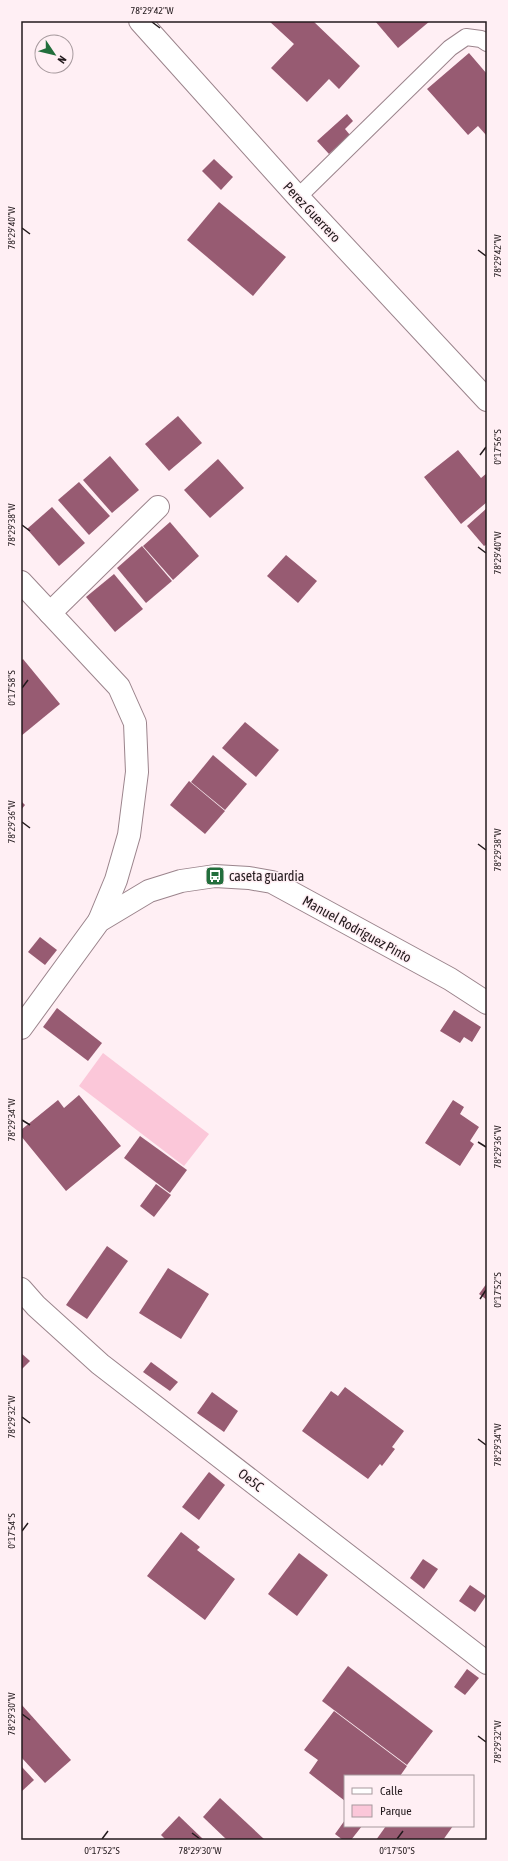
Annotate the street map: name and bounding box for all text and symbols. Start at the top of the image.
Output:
text: 78°29'42"W [130,5,174,16]
north arrow [34,34,74,74]
text: N [55,54,69,66]
street label: Perez Guerrero [280,179,344,245]
text: 78°29'40"W [6,206,17,250]
text: 78°29'42"W [492,234,503,278]
text: 0°17'56"S [492,429,503,465]
text: 78°29'38"W [6,503,17,547]
text: 78°29'40"W [492,531,503,575]
text: 0°17'58"S [6,670,17,706]
text: 78°29'36"W [6,800,17,844]
text: 78°29'38"W [492,828,503,872]
bus stop icon: caseta guardia [204,865,226,887]
place label: caseta guardia [229,868,304,884]
street label: Manuel Rodríguez Pinto [300,892,414,966]
text: 78°29'34"W [6,1098,17,1142]
text: 78°29'36"W [492,1125,503,1169]
text: 0°17'52"S [492,1272,503,1308]
text: 78°29'32"W [6,1395,17,1439]
text: 78°29'34"W [492,1423,503,1467]
street label: Oe5C [235,1465,267,1495]
text: 0°17'54"S [6,1513,17,1549]
text: 78°29'30"W [6,1692,17,1736]
text: 78°29'32"W [492,1720,503,1764]
legend [344,1775,474,1827]
text: Calle [380,1784,403,1798]
text: Parque [380,1804,412,1818]
text: 0°17'52"S [84,1845,120,1856]
text: 78°29'30"W [178,1845,222,1856]
text: 0°17'50"S [379,1845,415,1856]

